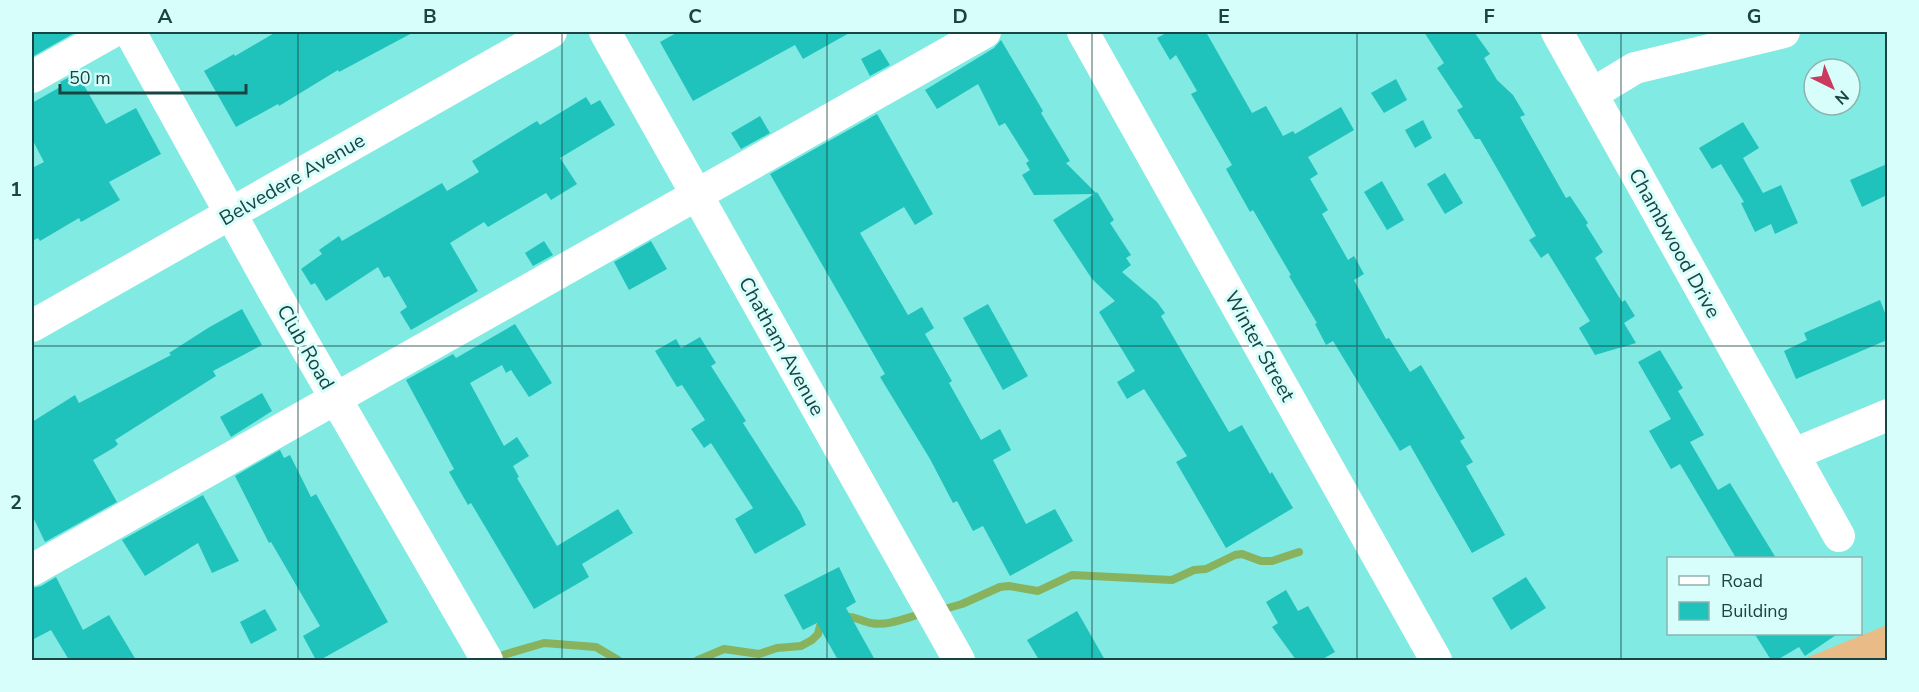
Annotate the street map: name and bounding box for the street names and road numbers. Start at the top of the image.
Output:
street label: Belvedere Avenue [215,127,370,232]
street label: Chambwood Drive [1622,164,1727,323]
street label: Chatham Avenue [732,272,831,420]
street label: Winter Street [1218,286,1302,407]
street label: Club Road [270,300,341,395]

